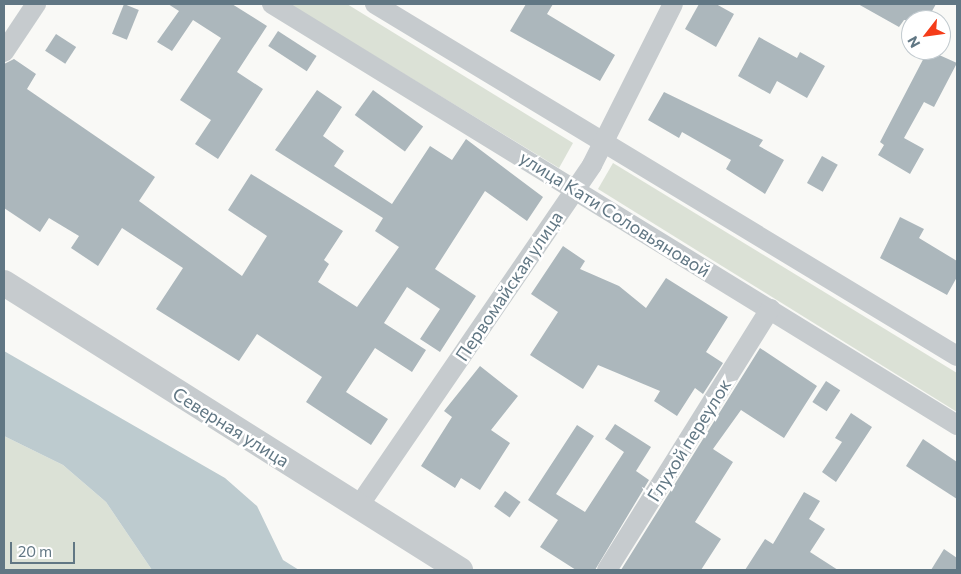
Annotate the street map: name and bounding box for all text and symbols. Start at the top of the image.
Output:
north arrow [901,10,951,60]
text: N [903,33,923,51]
street label: улица Кати Соловьяновой [516,146,714,282]
street label: Первомайская улица [451,207,567,365]
street label: Глухой переулок [643,375,735,505]
street label: Северная улица [169,383,293,471]
scale bar [12,532,78,564]
text: 20 m [18,542,52,560]

